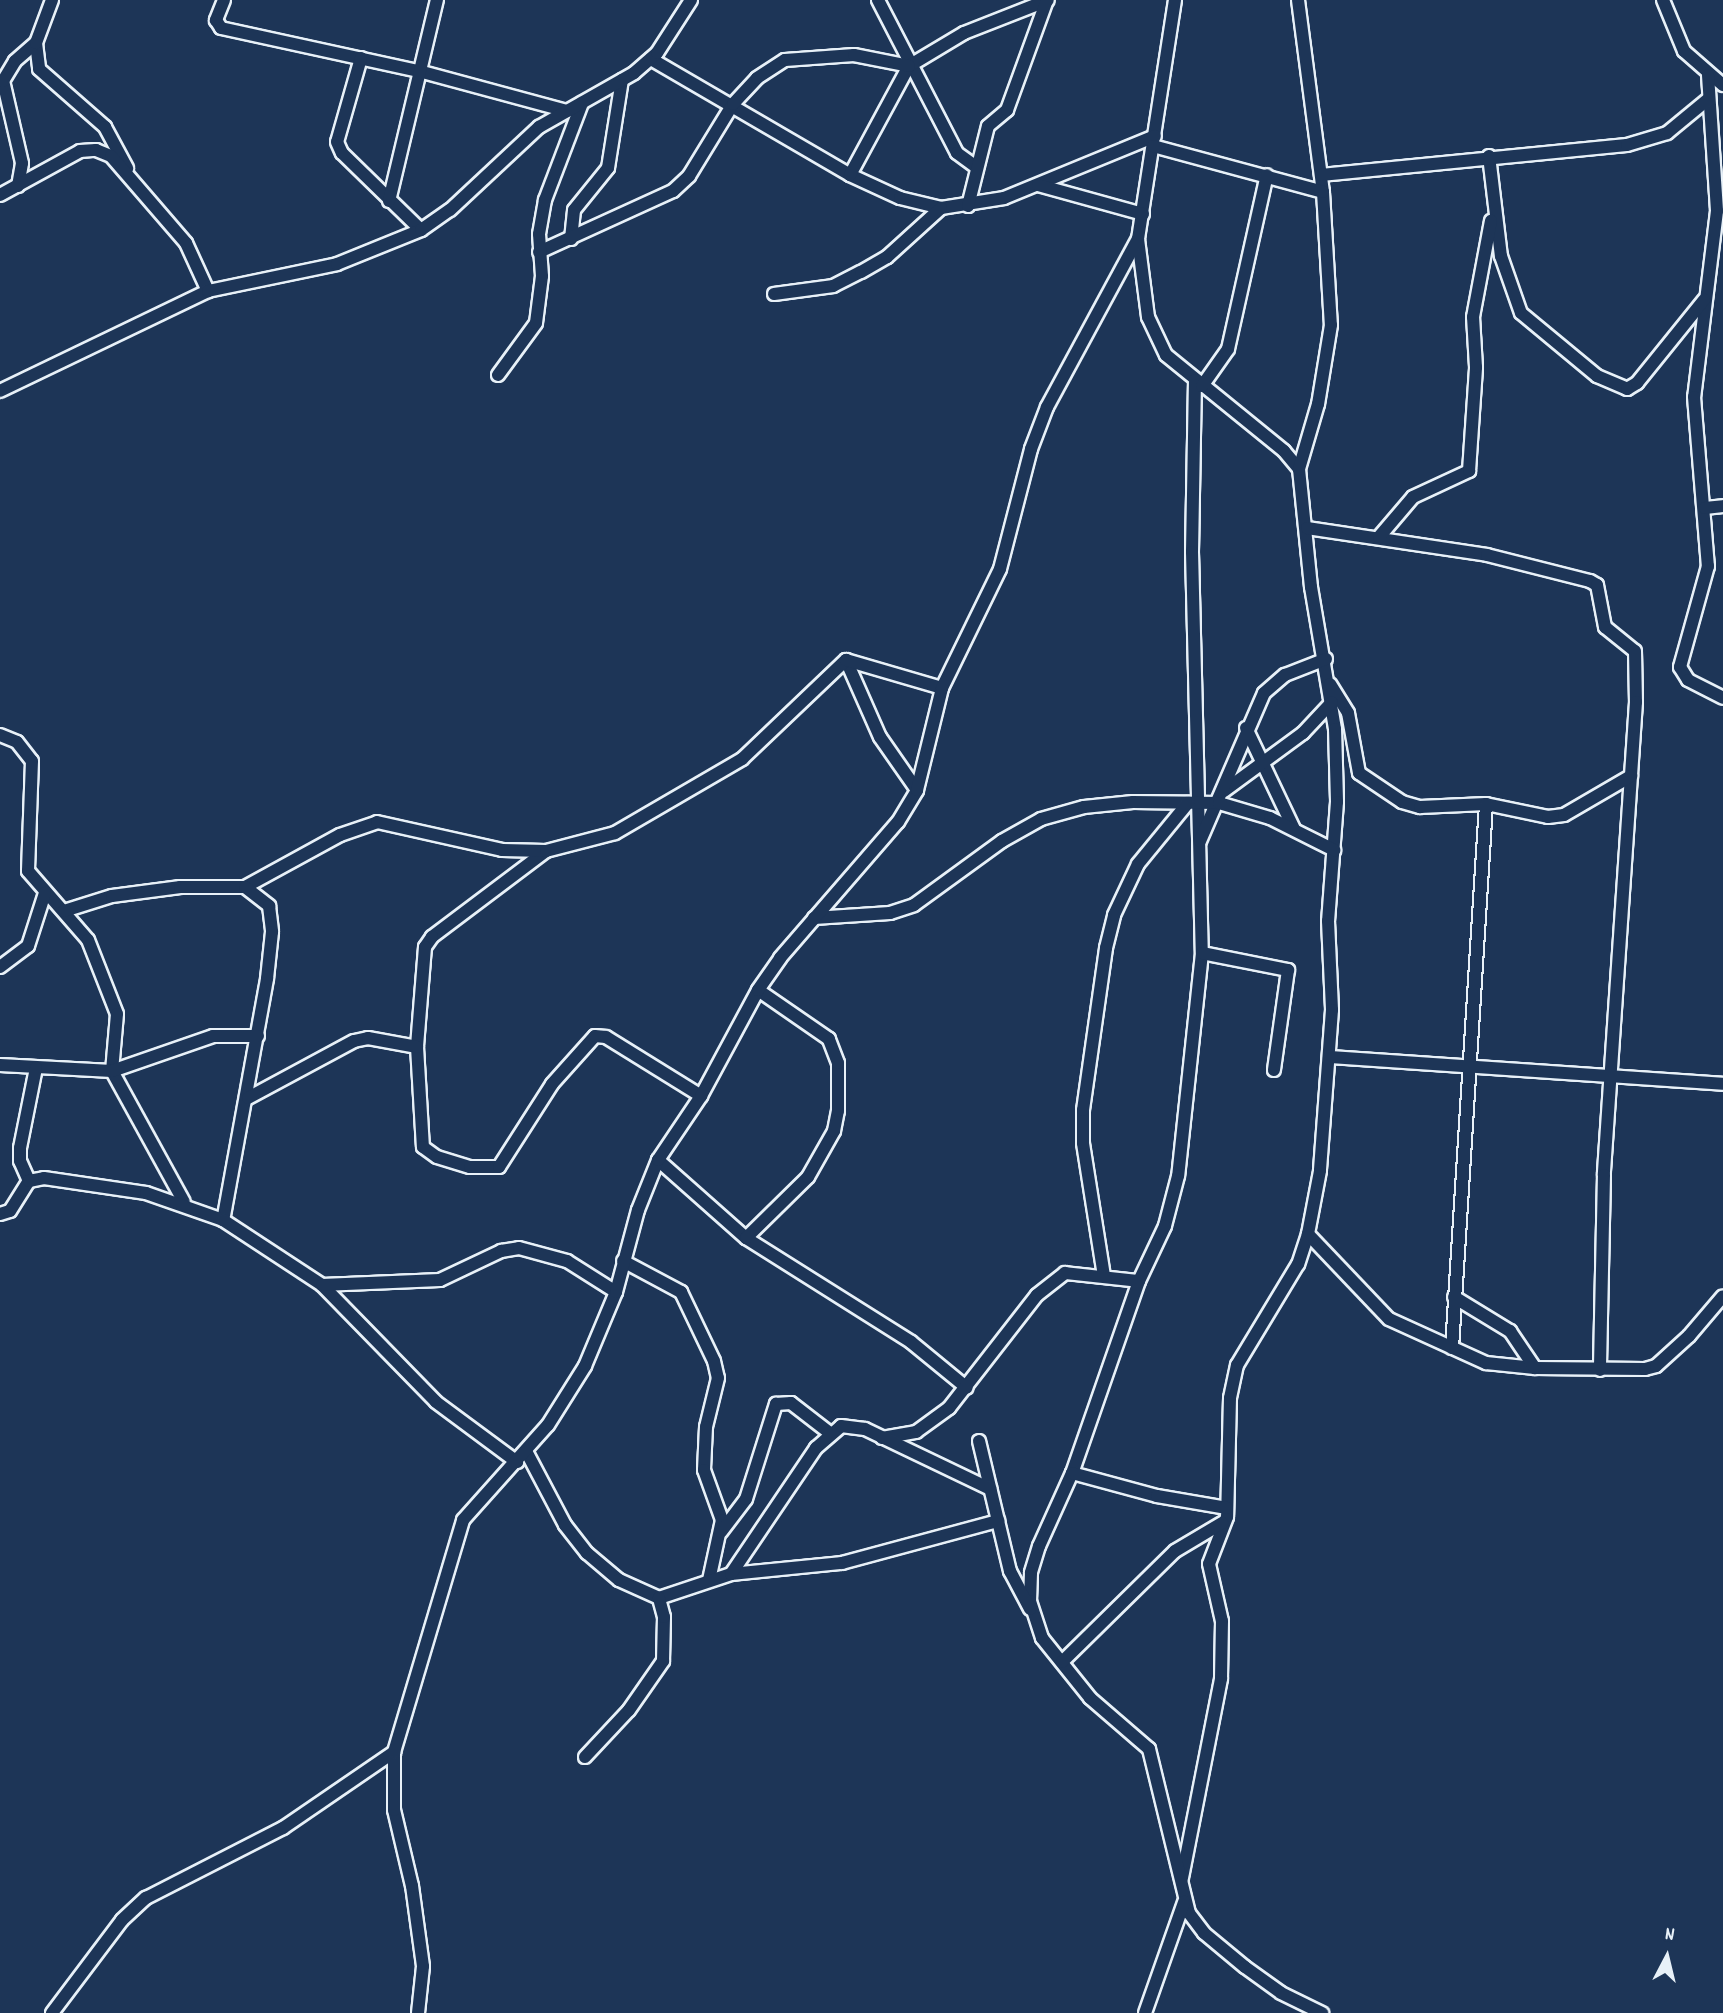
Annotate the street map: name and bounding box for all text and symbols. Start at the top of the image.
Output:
north arrow [1632,1922,1702,1992]
text: N [1663,1922,1676,1950]

